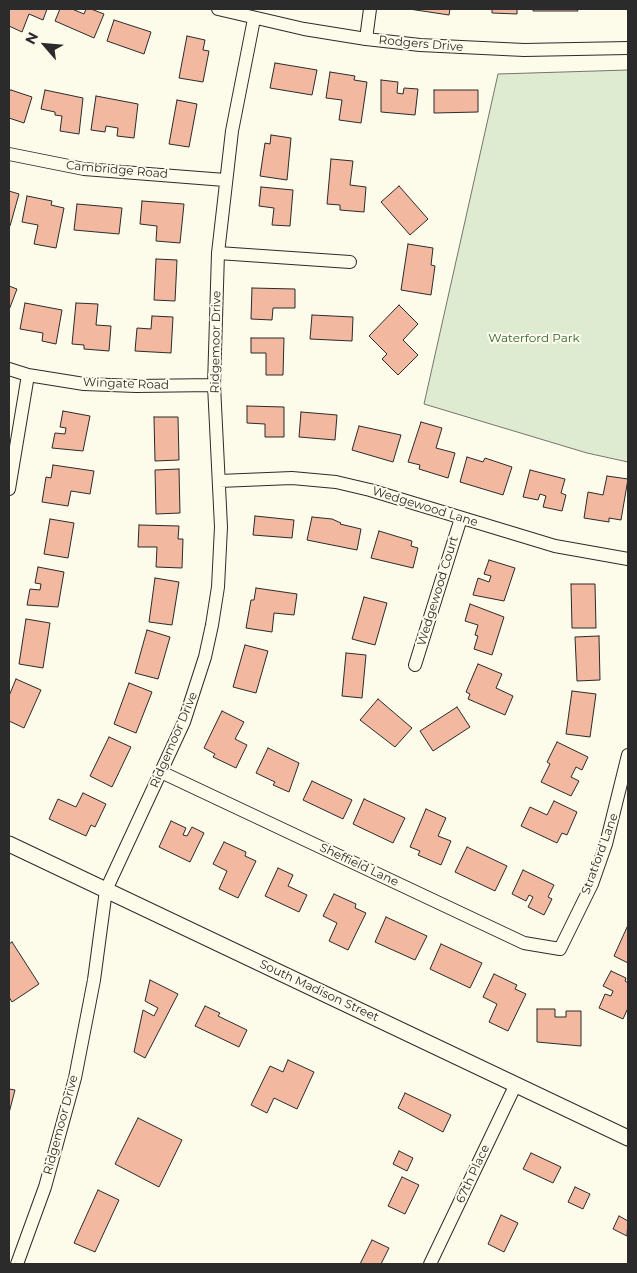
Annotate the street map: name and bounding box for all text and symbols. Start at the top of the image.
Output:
north arrow [20,20,70,70]
text: N [21,29,42,47]
street label: Rodgers Drive [378,33,464,55]
street label: Cambridge Road [65,158,169,182]
street label: Ridgemoor Drive [208,291,224,393]
park label: Waterford Park [488,331,580,345]
street label: Wingate Road [83,375,169,393]
street label: Wedgewood Lane [370,484,480,530]
street label: Wedgewood Court [414,534,462,648]
street label: Ridgemoor Drive [147,690,201,790]
street label: Stratford Lane [579,811,621,897]
street label: Sheffield Lane [317,840,401,890]
street label: South Madison Street [257,957,381,1025]
street label: Ridgemoor Drive [41,1074,81,1176]
street label: 67th Place [453,1142,493,1206]

